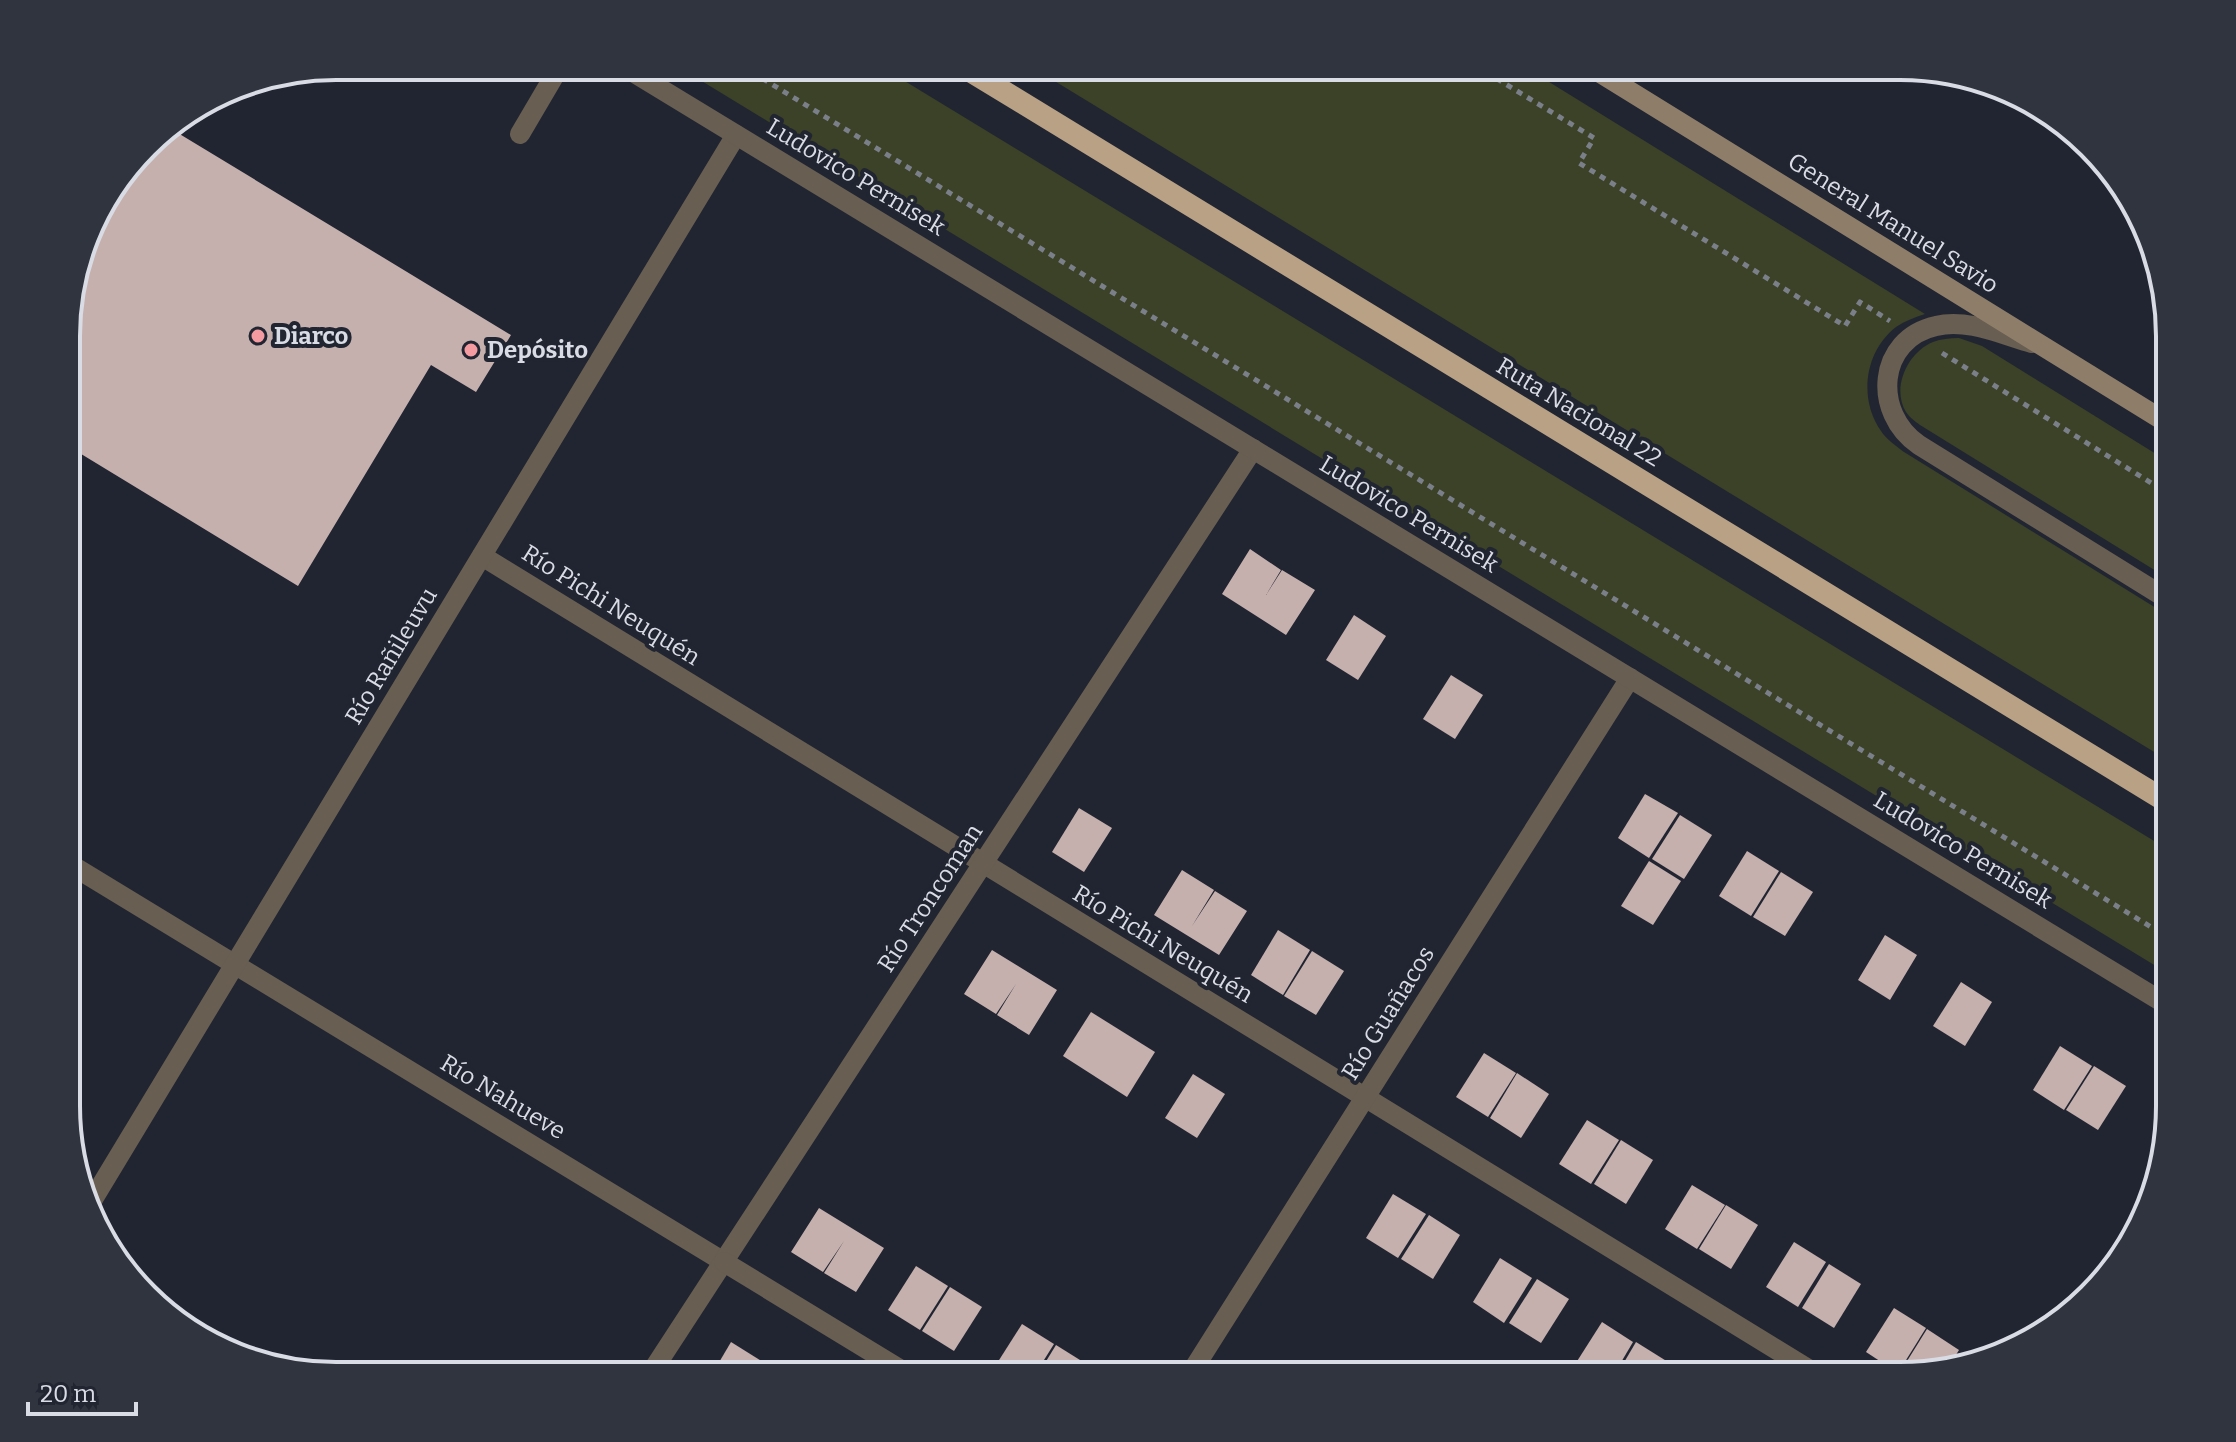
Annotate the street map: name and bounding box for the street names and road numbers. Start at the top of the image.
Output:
street label: Ludovico Pernisek [762,113,951,242]
street label: General Manuel Savio [1783,147,2003,299]
street label: Ruta Nacional 22 [1491,352,1667,472]
street label: Ludovico Pernisek [1315,450,1504,579]
street label: Río Pichi Neuquén [517,539,705,671]
street label: Río Rañileuvu [339,583,443,729]
street label: Ludovico Pernisek [1869,786,2058,915]
street label: Río Troncoman [872,819,988,977]
street label: Río Pichi Neuquén [1068,879,1258,1009]
street label: Río Guañacos [1336,941,1440,1085]
street label: Río Nahueve [435,1049,571,1145]

